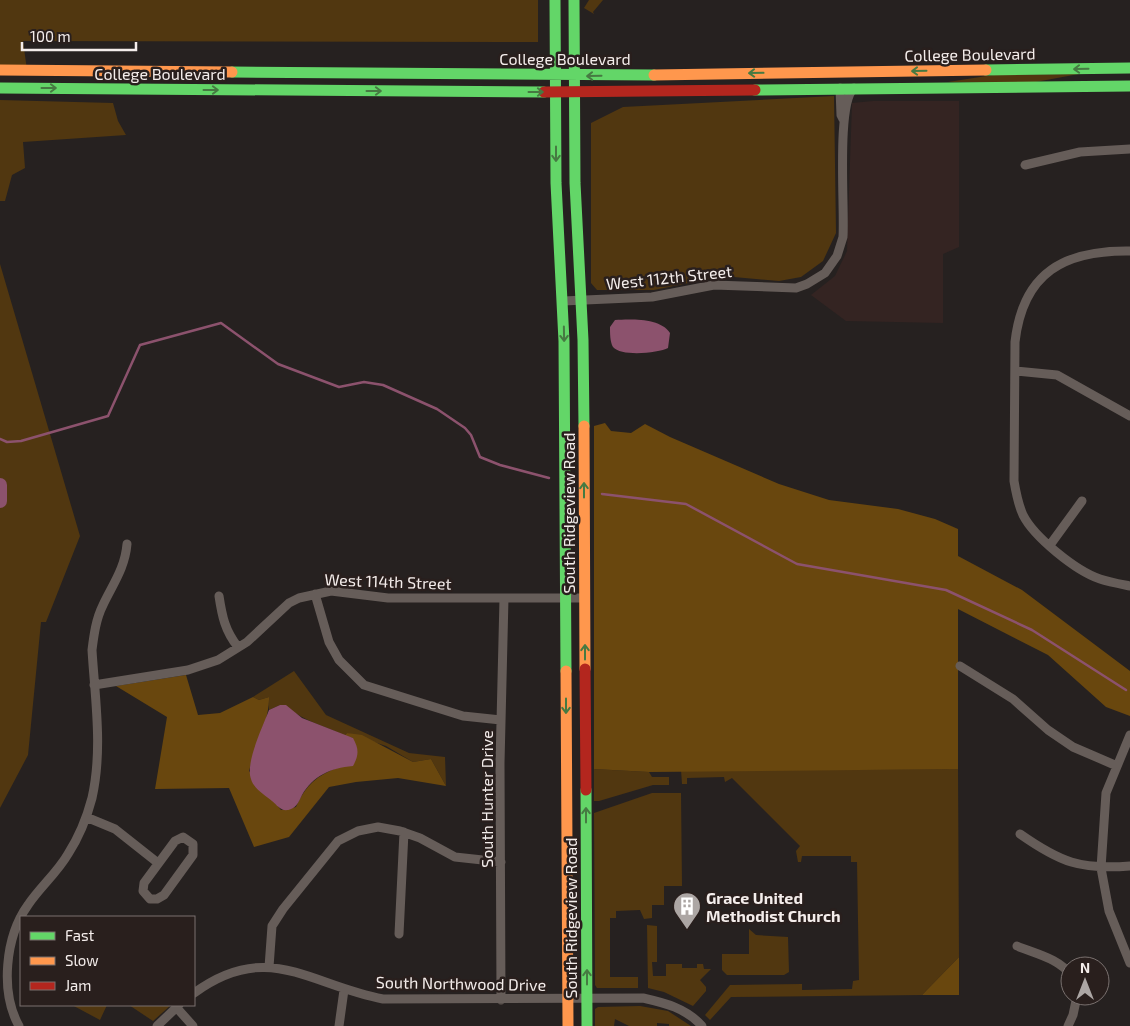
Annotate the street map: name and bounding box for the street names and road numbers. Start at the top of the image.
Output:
street label: College Boulevard [904,43,1036,65]
street label: College Boulevard [499,49,631,68]
street label: College Boulevard [94,64,226,83]
street label: West 112th Street [605,261,733,293]
street label: South Ridgeview Road [559,433,578,593]
street label: West 114th Street [324,569,452,593]
street label: South Hunter Drive [477,730,496,868]
street label: South Ridgeview Road [561,838,580,998]
street label: South Northwood Drive [376,972,546,994]

